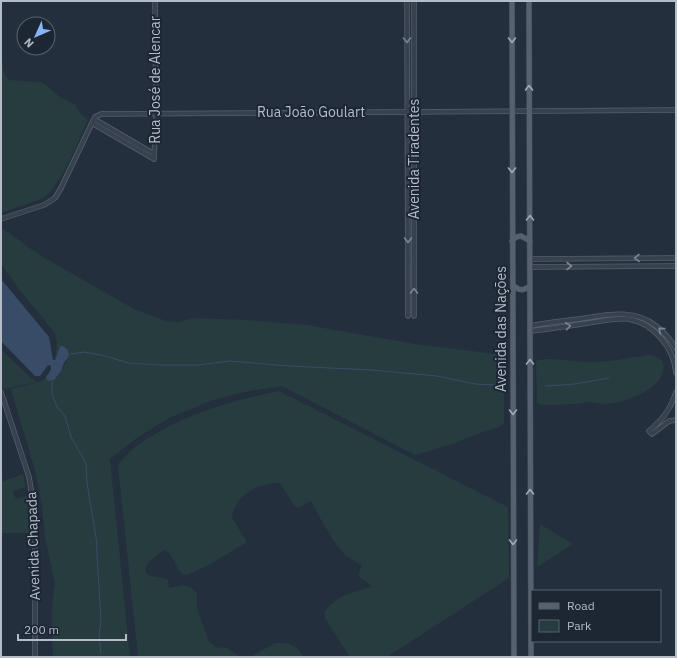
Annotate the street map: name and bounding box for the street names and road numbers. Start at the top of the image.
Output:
street label: Rua José de Alencar [146,16,164,144]
street label: Avenida Tiradentes [405,98,423,219]
street label: Rua João Goulart [257,103,365,121]
street label: Avenida das Nações [492,266,510,392]
street label: Avenida Chapada [22,491,44,601]

